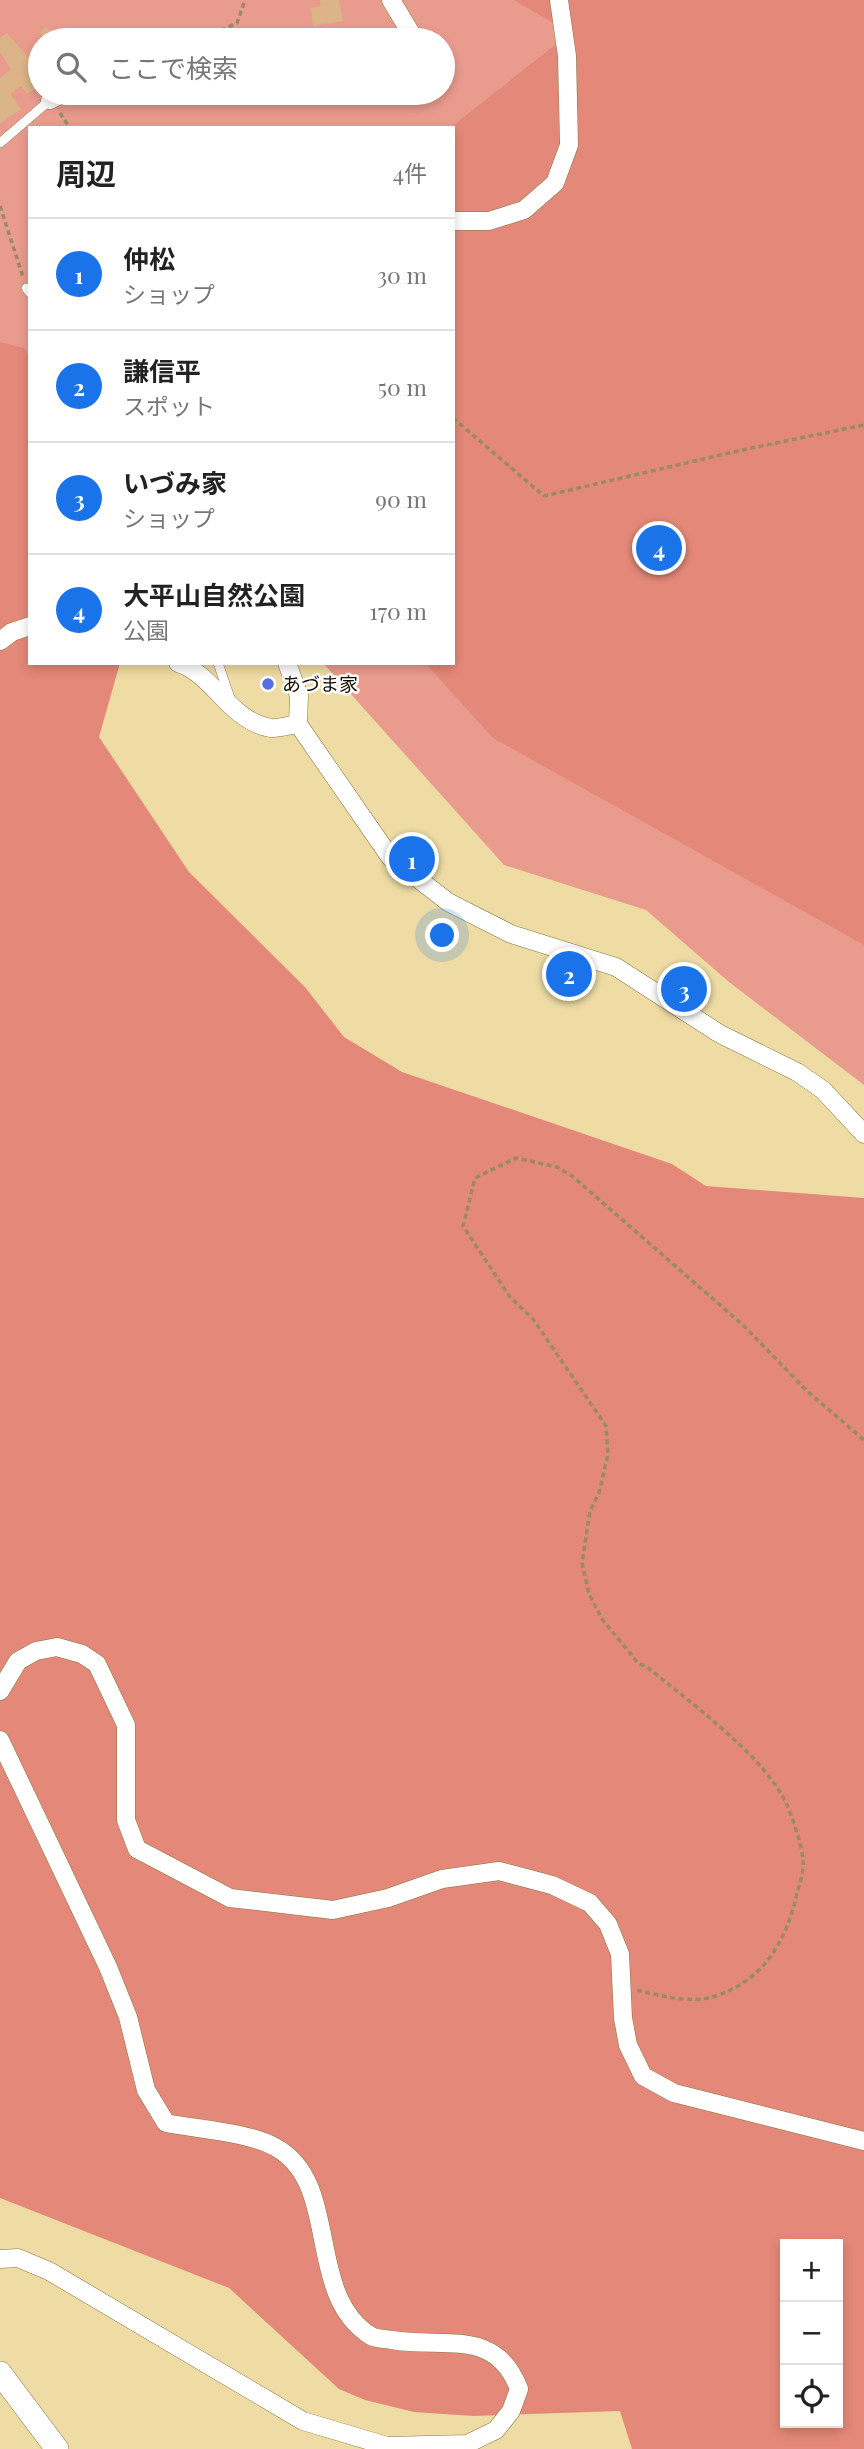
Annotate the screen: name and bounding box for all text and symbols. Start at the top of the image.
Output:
search box [28,28,455,105]
icon: search [52,48,90,86]
text: ここで検索 [108,50,238,85]
text: 周辺 [56,153,116,193]
text: 4件 [393,157,427,188]
text: 仲松 [123,241,175,276]
text: 1 [75,259,83,290]
text: 30 m [377,259,427,290]
text: ショップ [123,278,215,309]
text: 謙信平 [123,353,201,388]
text: 2 [73,371,85,402]
text: 50 m [378,371,427,402]
text: スポット [123,390,215,421]
text: いづみ家 [123,465,227,500]
text: 3 [73,483,85,514]
text: 90 m [375,483,427,514]
text: ショップ [123,502,215,533]
pin: 4 [636,522,682,574]
text: 大平山自然公園 [123,577,305,612]
text: 4 [73,595,85,626]
text: 170 m [369,595,427,626]
text: 公園 [123,614,169,645]
place label: あづま家 [282,670,358,696]
marker: あづま家 [260,676,276,692]
pin: 1 [389,833,435,885]
your location [425,918,459,952]
pin: 2 [546,948,592,1000]
pin: 3 [661,963,707,1015]
map controls [780,2239,843,2428]
button: + [780,2239,843,2302]
button: − [780,2302,843,2365]
button: locate [780,2365,843,2428]

